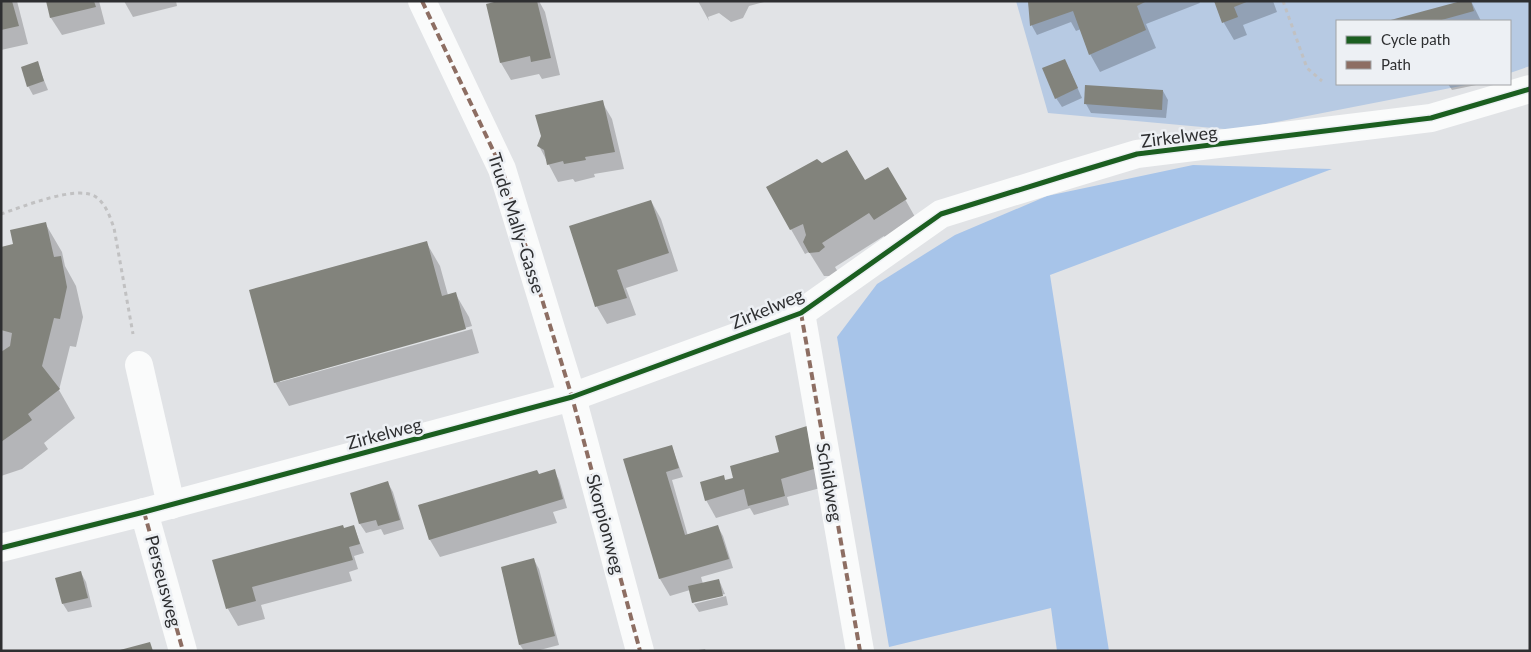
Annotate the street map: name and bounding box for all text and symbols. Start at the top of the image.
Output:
legend [1336,20,1511,85]
text: Cycle path [1381,30,1450,48]
text: Path [1381,55,1411,73]
street label: Zirkelweg [1139,120,1219,152]
street label: Trude Mally-Gasse [484,150,550,296]
street label: Zirkelweg [727,283,807,333]
street label: Zirkelweg [344,412,424,454]
street label: Schildweg [812,441,848,523]
street label: Skorpionweg [582,472,630,576]
street label: Perseusweg [141,533,187,629]

